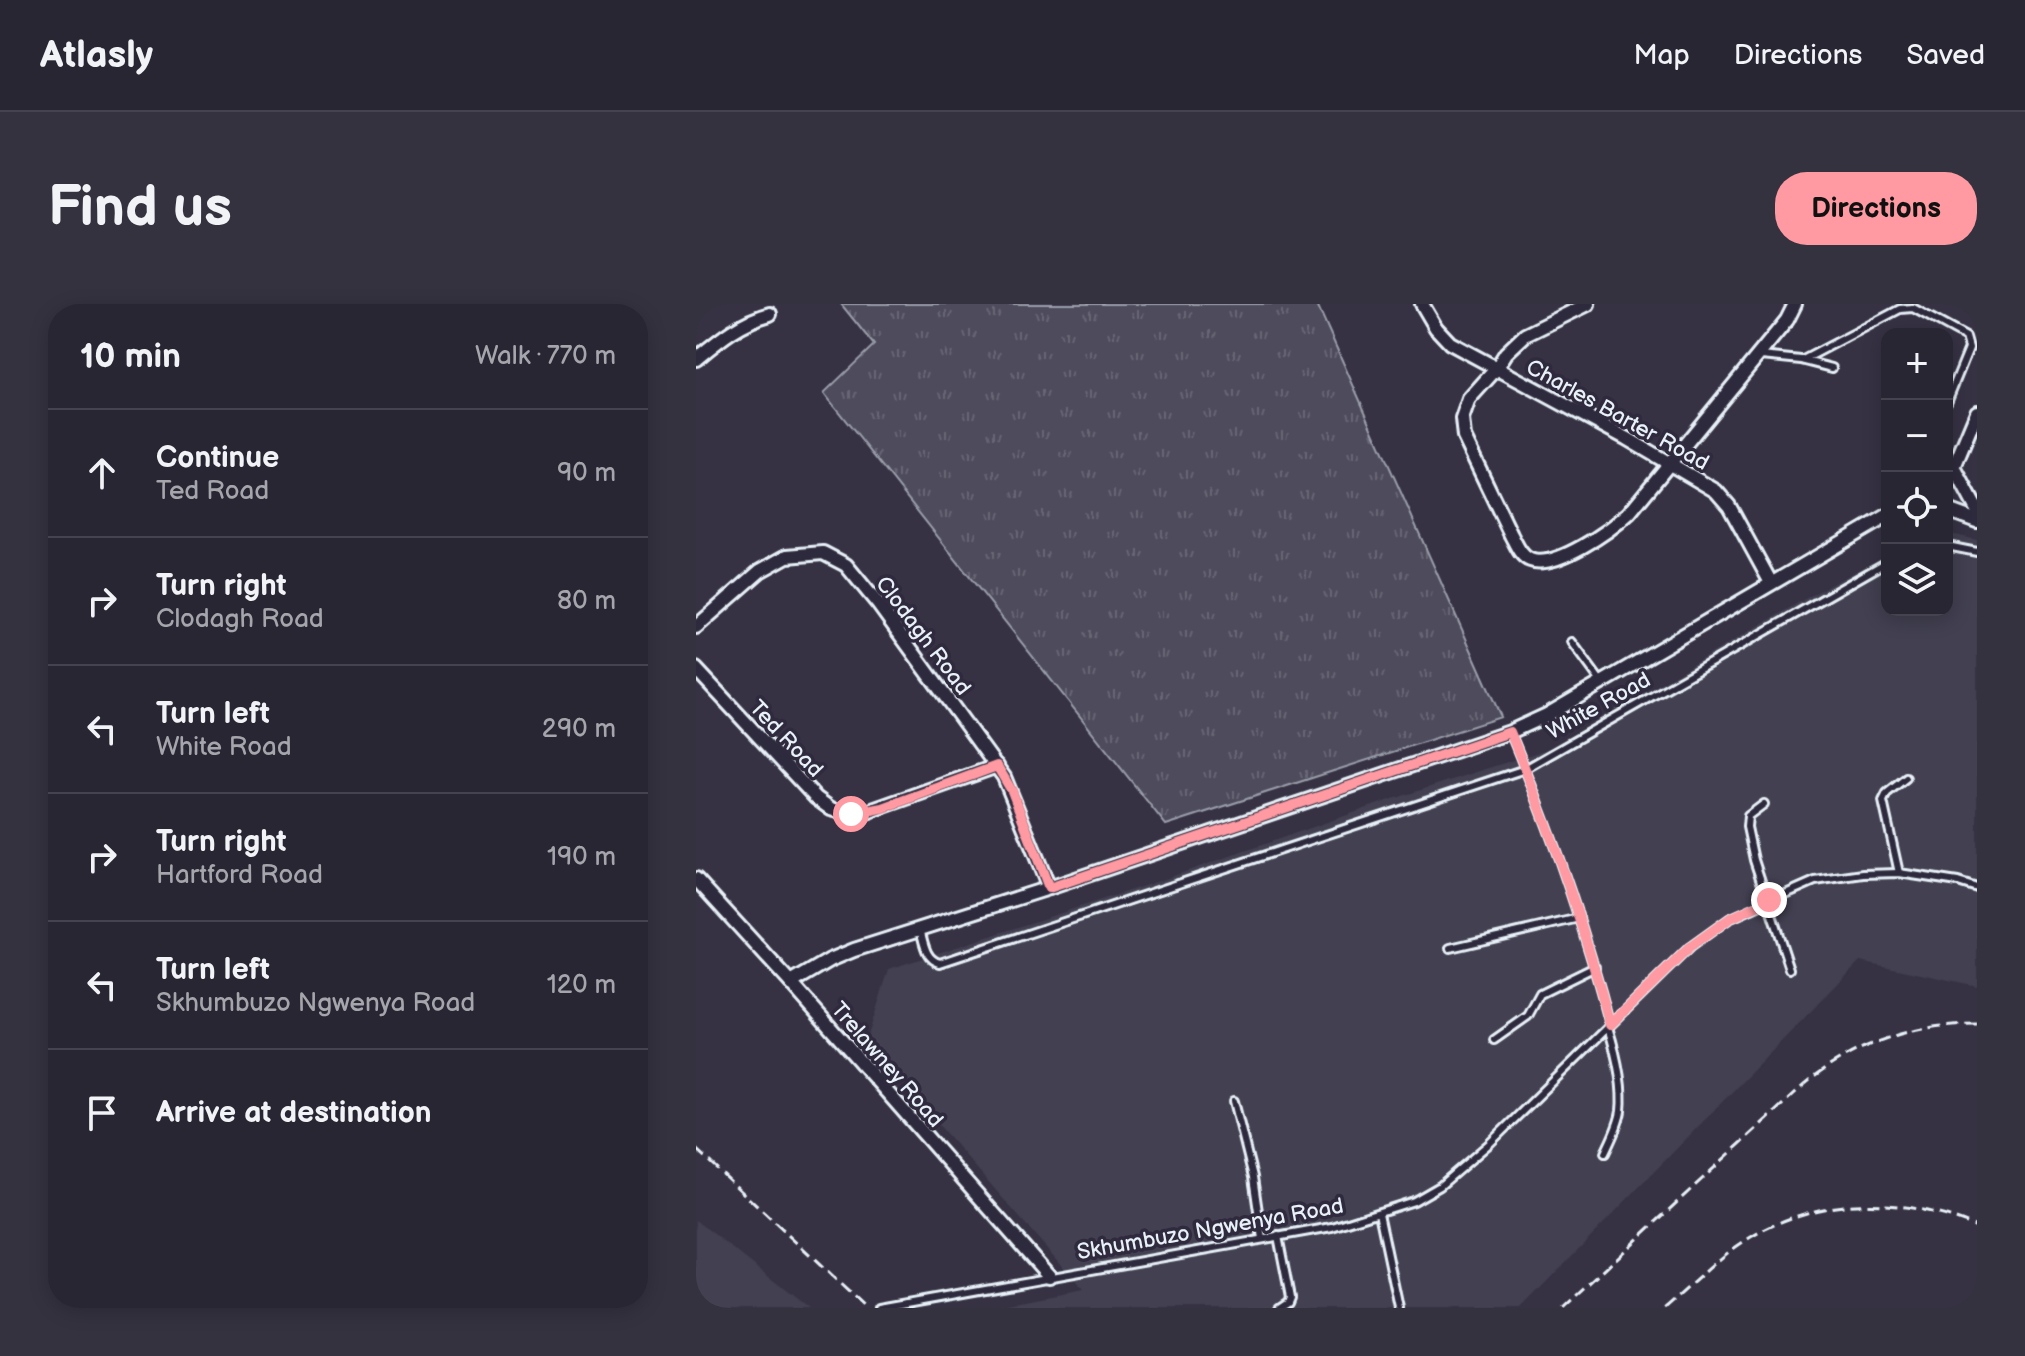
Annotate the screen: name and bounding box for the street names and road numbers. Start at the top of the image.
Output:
street label: Charles Barter Road [1521,354,1713,477]
street label: Clodagh Road [869,571,976,701]
street label: White Road [1542,667,1655,746]
street label: Ted Road [743,695,828,783]
street label: Trelawney Road [825,997,949,1133]
street label: Skhumbuzo Ngwenya Road [1075,1193,1346,1266]

